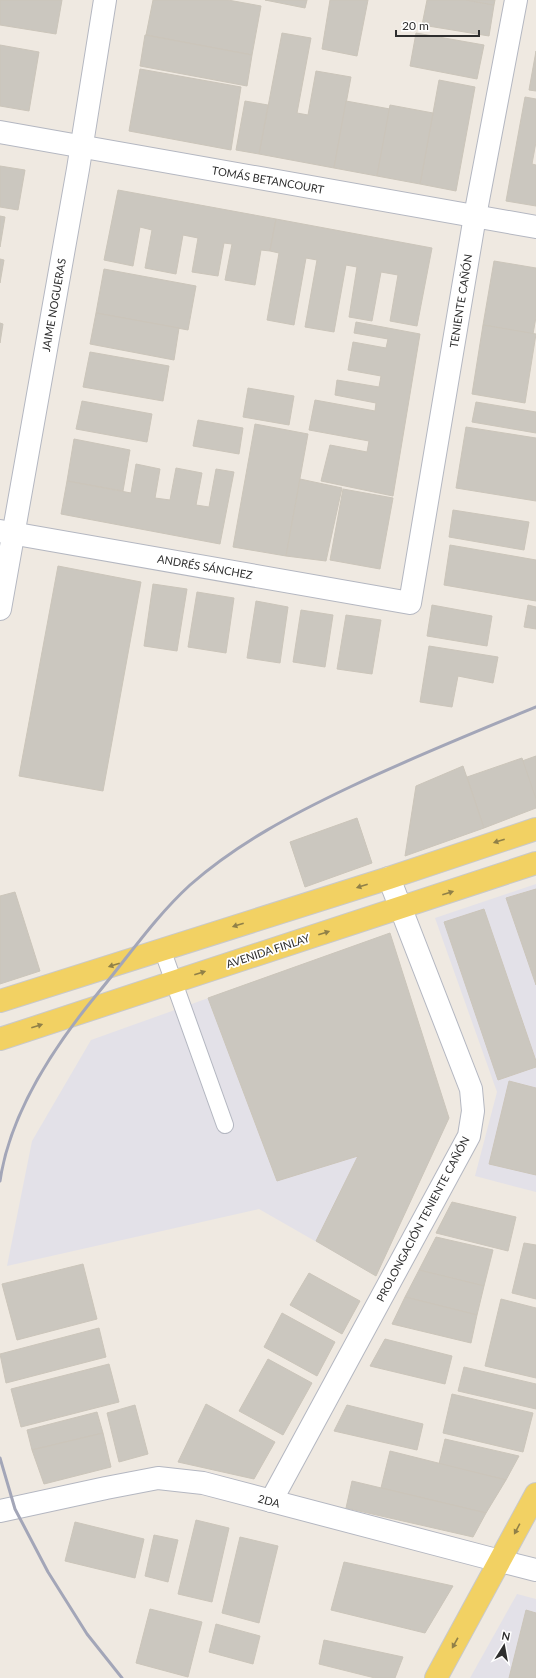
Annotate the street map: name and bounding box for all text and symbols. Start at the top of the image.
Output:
scale bar [396,12,479,38]
text: 20 m [402,18,429,33]
street label: TOMÁS BETANCOURT [211,163,326,196]
street label: TENIENTE CAÑÓN [447,253,474,349]
street label: JAIME NOGUERAS [39,257,68,353]
street label: ANDRÉS SÁNCHEZ [156,552,254,581]
one-way arrow [493,838,505,844]
one-way arrow [356,883,368,889]
one-way arrow [442,889,454,895]
one-way arrow [232,922,244,928]
one-way arrow [318,930,330,936]
street label: AVENIDA FINLAY [224,931,311,970]
one-way arrow [108,962,120,968]
one-way arrow [195,970,207,976]
one-way arrow [31,1023,43,1029]
street label: PROLONGACIÓN TENIENTE CAÑÓN [373,1134,472,1304]
street label: 2DA [257,1491,282,1510]
one-way arrow [514,1523,521,1535]
north arrow [484,1626,524,1666]
text: N [501,1629,511,1643]
one-way arrow [452,1637,459,1649]

